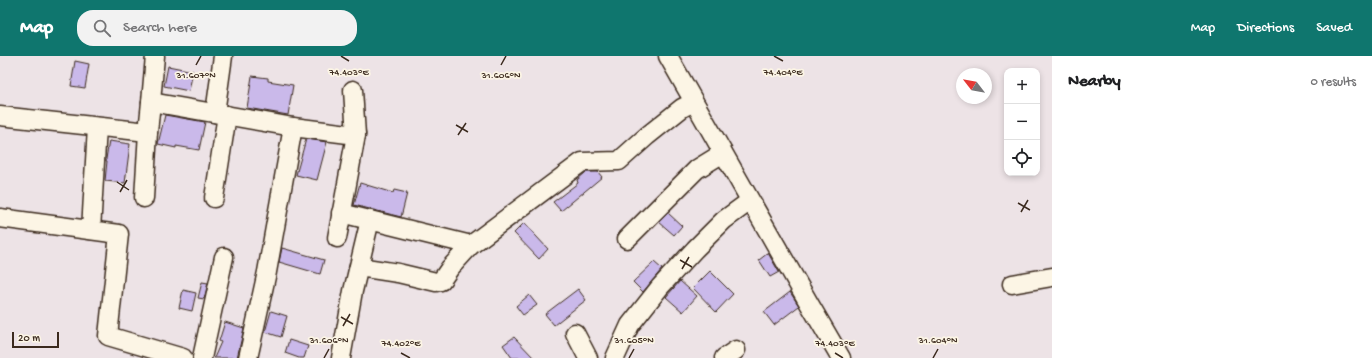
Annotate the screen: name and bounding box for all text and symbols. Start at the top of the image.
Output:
search box [77,10,357,46]
text: Map [20,17,53,40]
icon: search [91,17,113,39]
text: Search here [123,19,197,37]
text: Map [1191,20,1215,37]
text: Directions [1237,20,1294,37]
text: Saved [1316,20,1352,37]
text: 74.403°E [328,67,369,79]
text: 74.404°E [763,67,803,79]
north arrow [956,68,992,104]
map controls [1004,68,1040,176]
button: + [1004,68,1040,104]
text: 31.607°N [175,70,216,82]
text: 31.606°N [480,70,521,82]
text: Nearby [1068,72,1121,92]
text: 0 results [1310,75,1356,90]
button: − [1004,104,1040,140]
button: locate [1004,140,1040,176]
scale bar [12,330,59,349]
text: 20 m [18,333,40,345]
text: 31.606°N [308,335,349,347]
text: 31.605°N [613,335,654,347]
text: 31.604°N [918,335,958,347]
text: 74.402°E [380,338,421,350]
text: 74.403°E [814,338,855,350]

